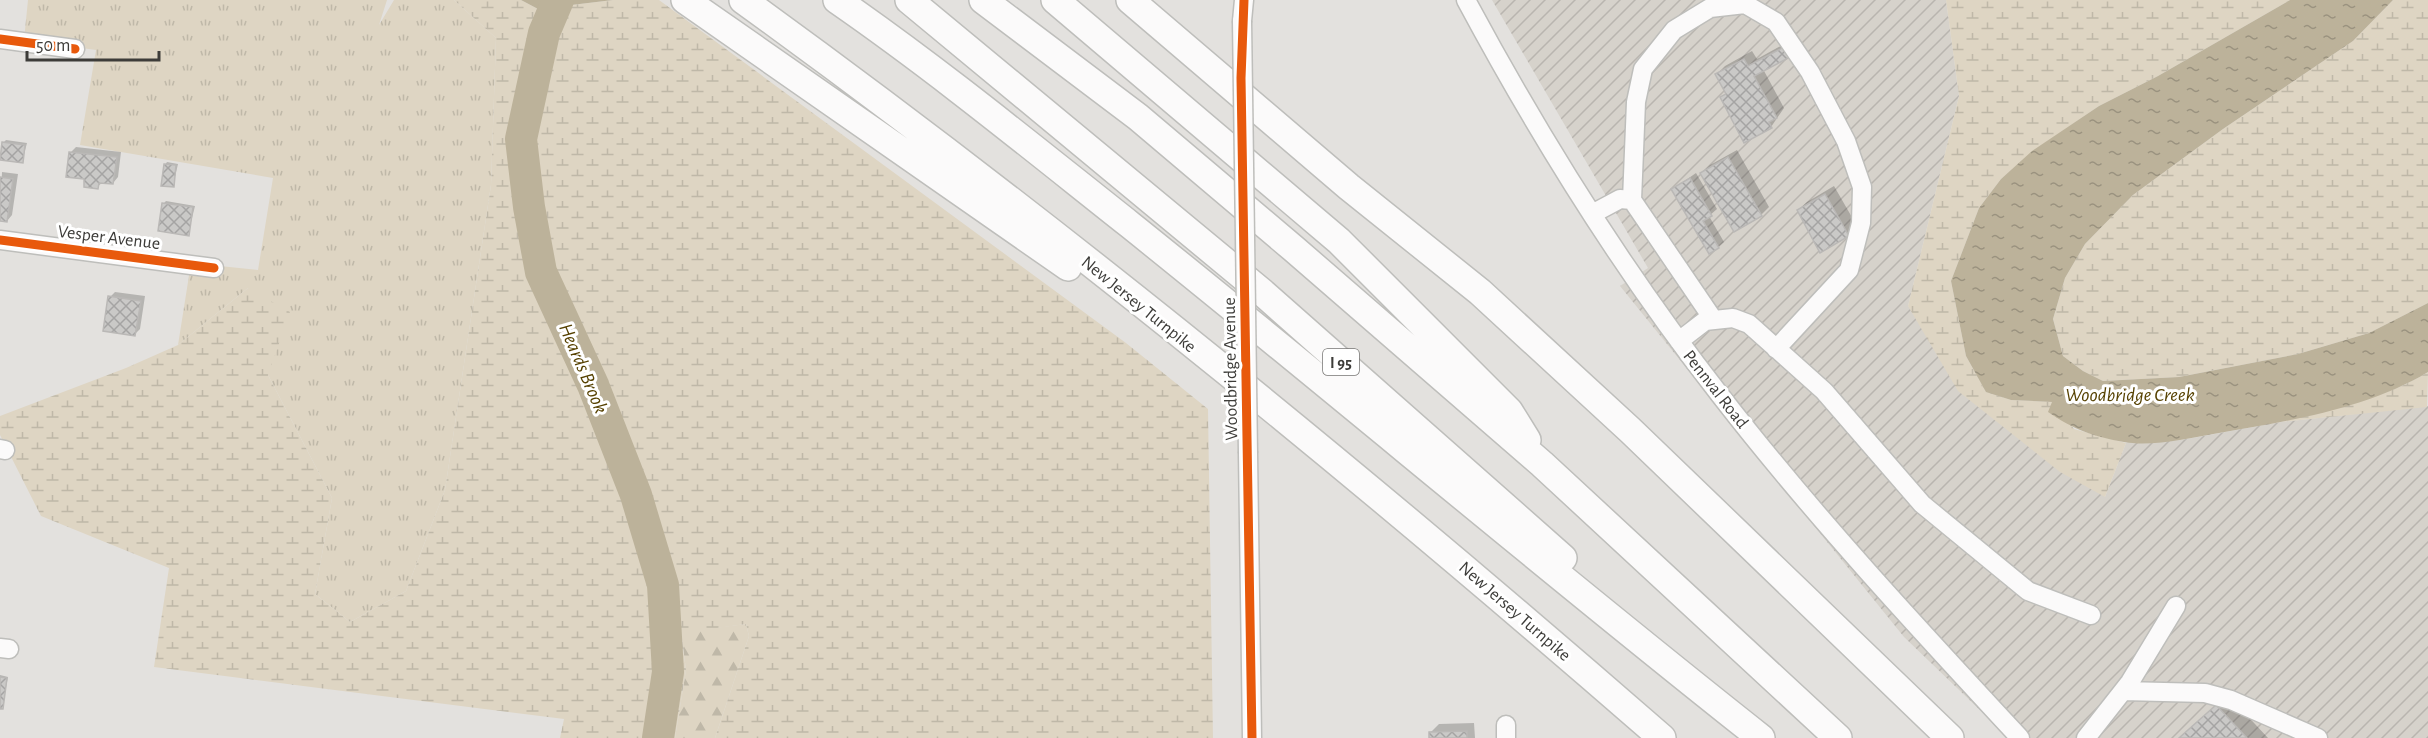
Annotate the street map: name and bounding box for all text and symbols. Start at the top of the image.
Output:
scale bar [27,24,159,62]
text: 50 m [36,37,70,55]
street label: Vesper Avenue [57,223,161,253]
street label: New Jersey Turnpike [1078,253,1199,356]
street label: Woodbridge Avenue [1221,297,1241,441]
water label: Heards Brook [555,320,611,416]
street label: Pennval Road [1679,347,1751,432]
road number: I 95 [1323,349,1359,375]
water label: Woodbridge Creek [2065,385,2195,405]
street label: New Jersey Turnpike [1455,559,1574,665]

